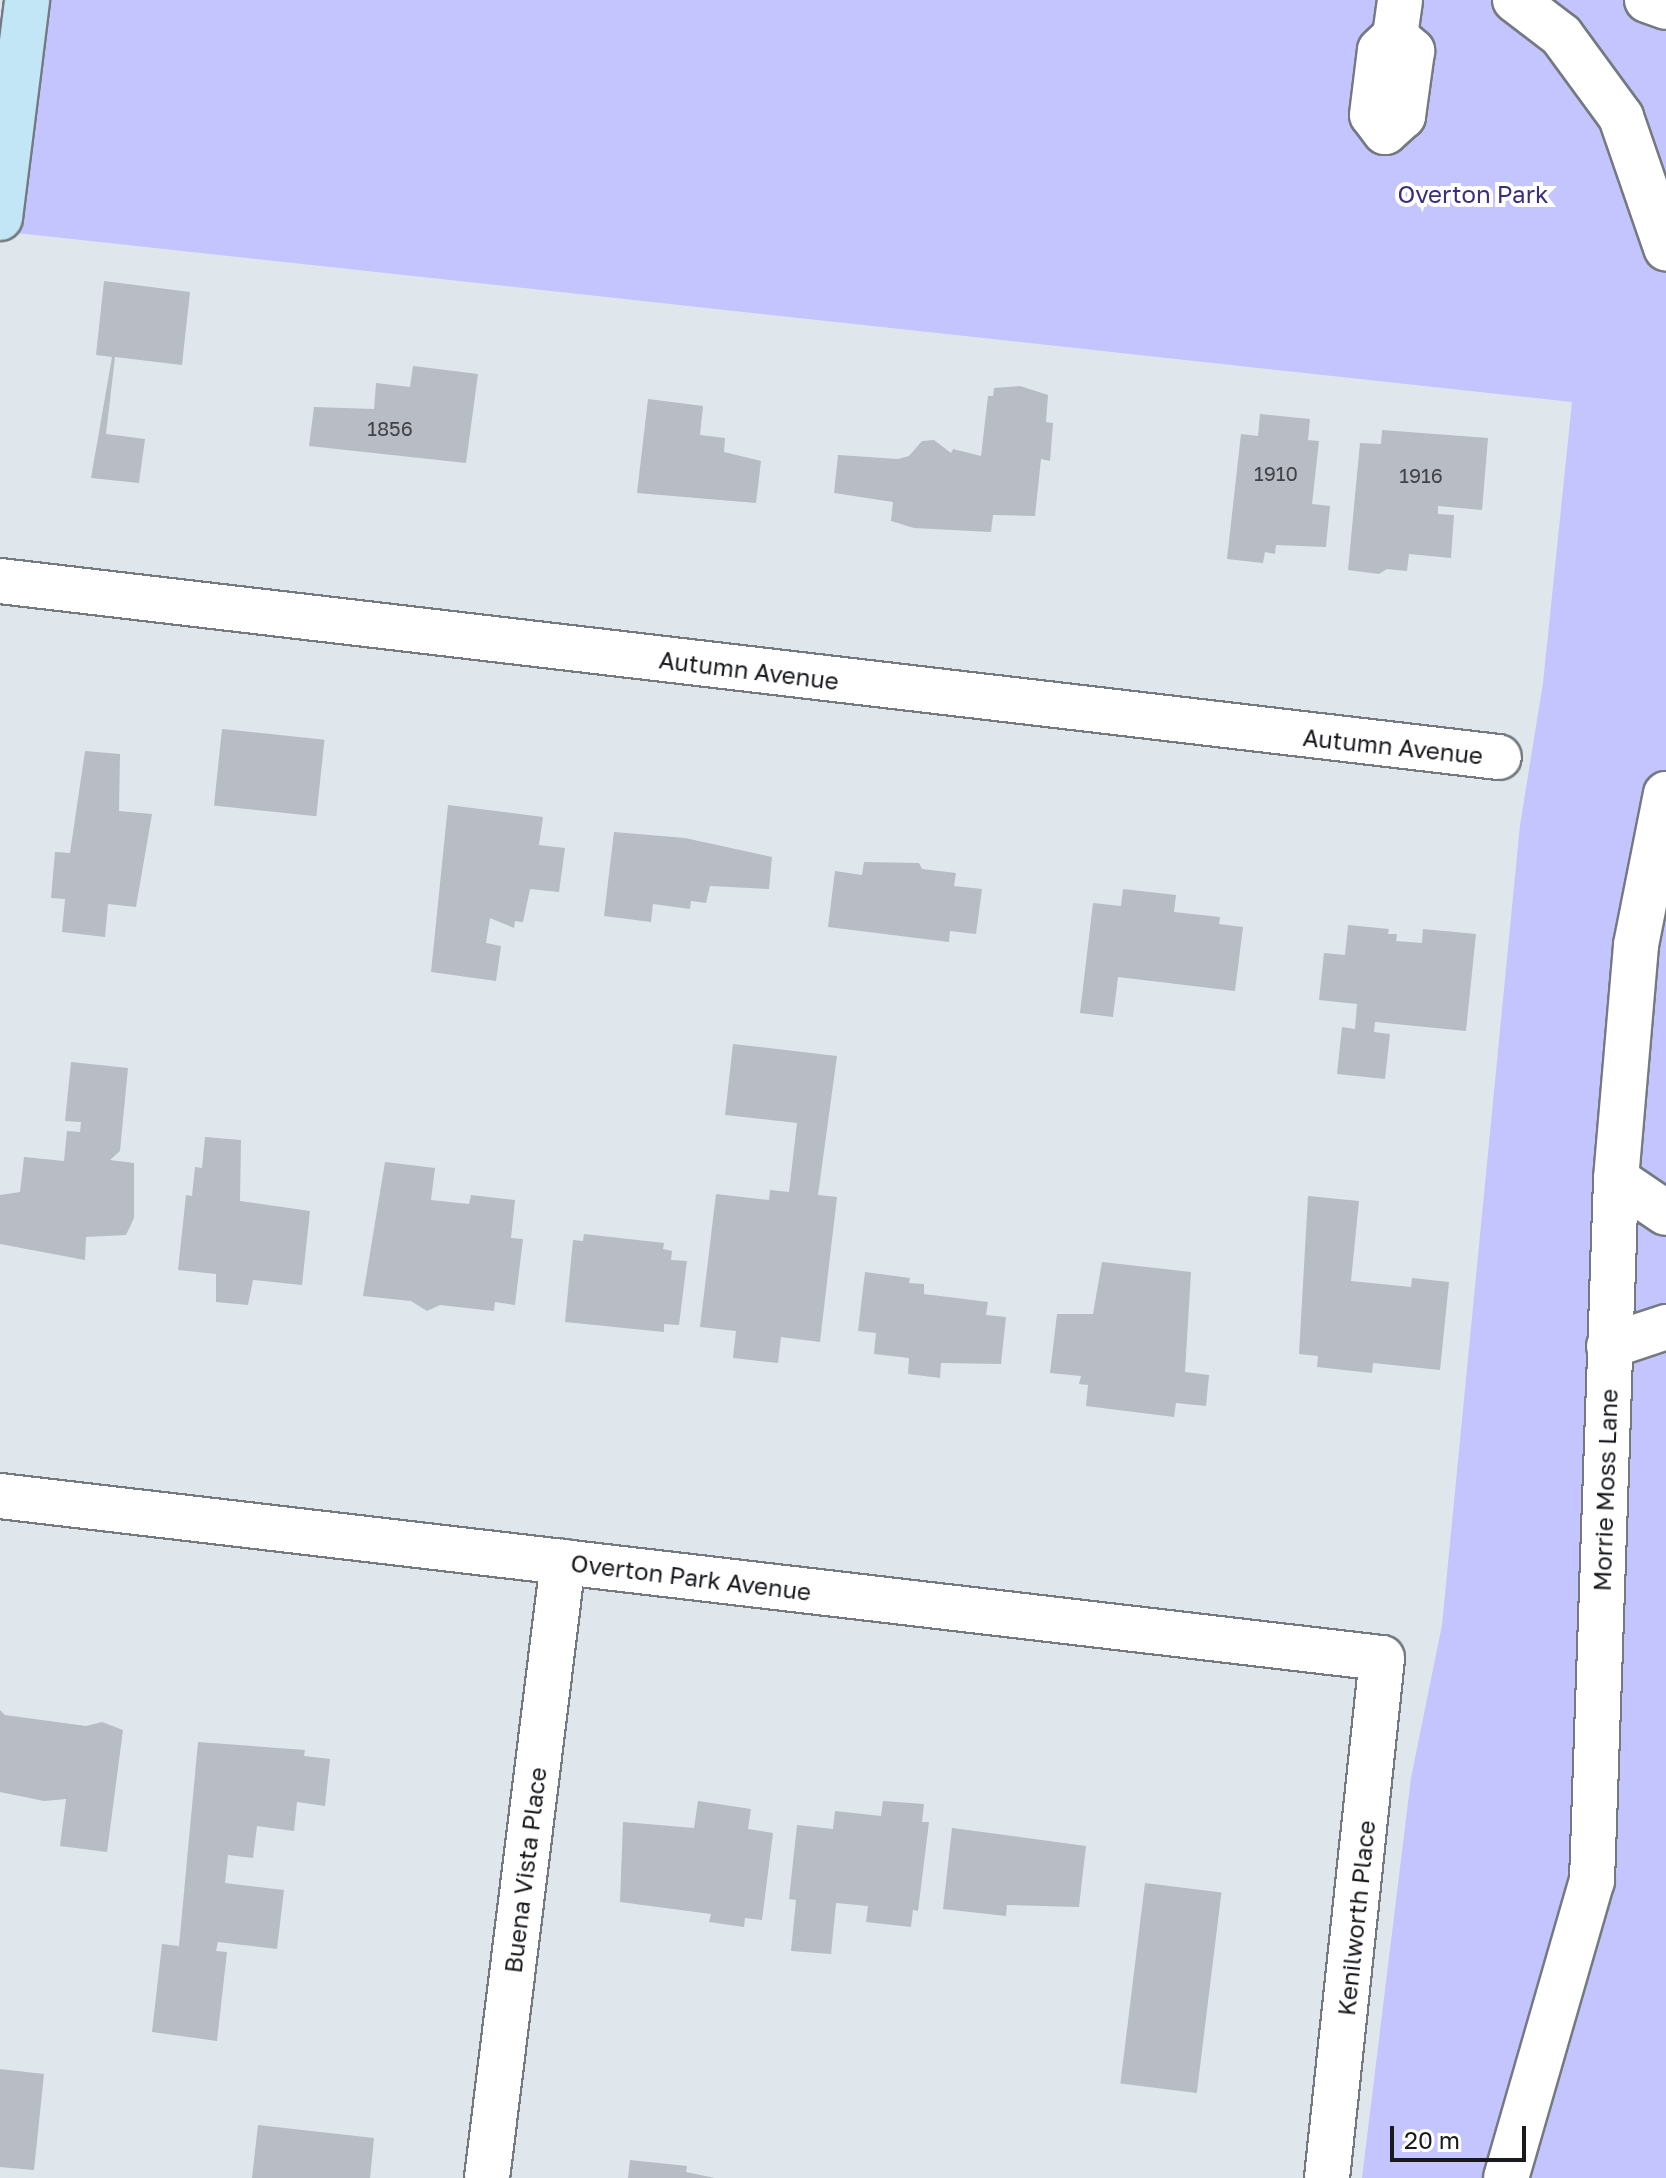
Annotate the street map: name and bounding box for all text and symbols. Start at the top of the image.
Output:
park label: Overton Park [1397,180,1549,208]
house number: 1856 [367,416,413,440]
house number: 1910 [1254,461,1298,485]
house number: 1916 [1399,463,1443,487]
street label: Autumn Avenue [657,645,841,695]
street label: Autumn Avenue [1302,722,1484,770]
street label: Morrie Moss Lane [1587,1388,1623,1592]
street label: Overton Park Avenue [569,1548,813,1606]
street label: Buena Vista Place [498,1765,552,1975]
street label: Kenilworth Place [1331,1819,1381,2017]
scale bar [1394,2110,1530,2160]
text: 20 m [1404,2125,1460,2154]

